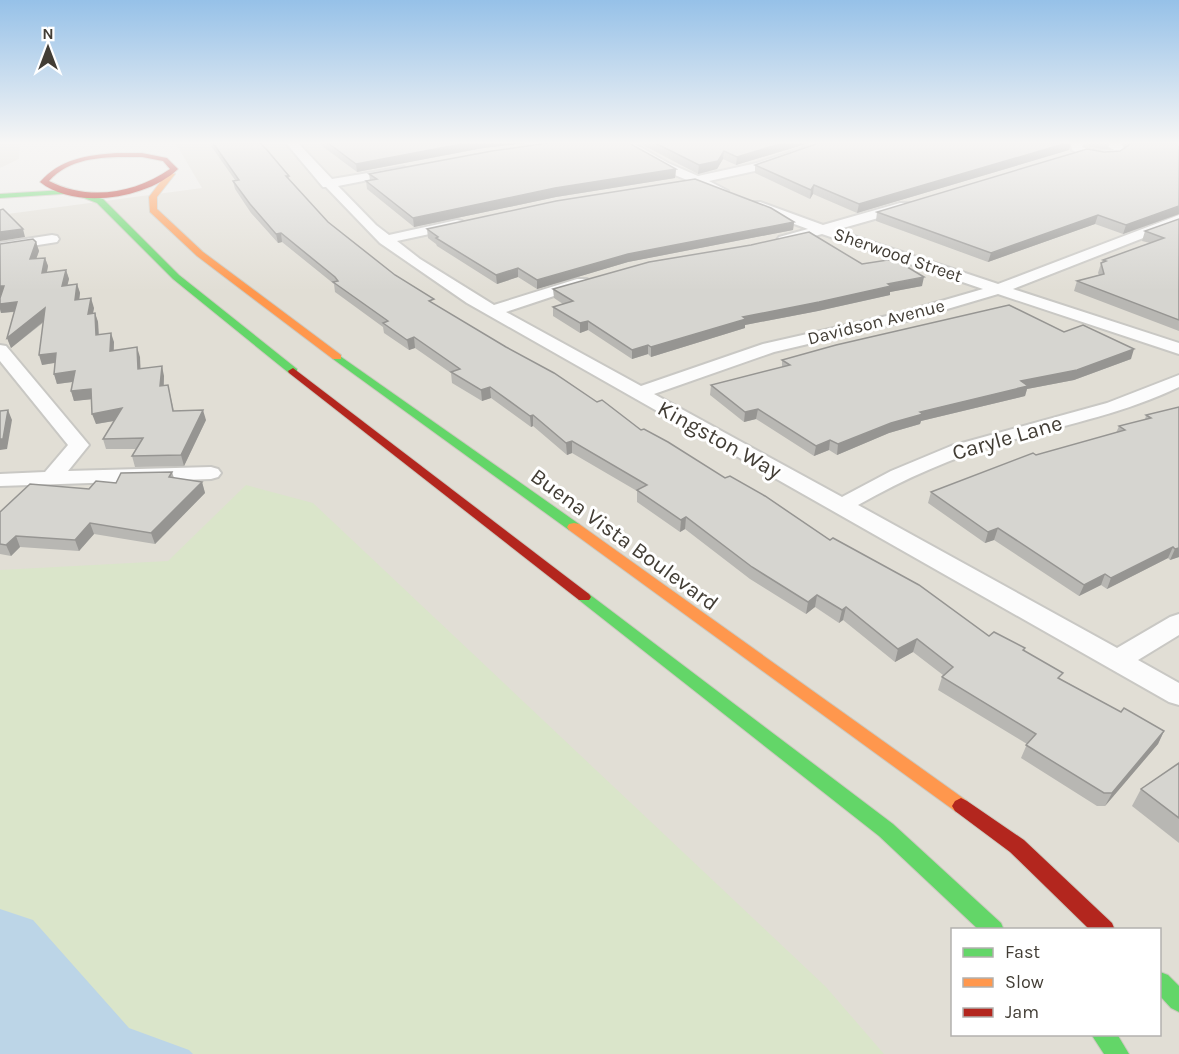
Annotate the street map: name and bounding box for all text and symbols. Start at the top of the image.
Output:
north arrow [18,18,78,78]
text: N [42,24,54,43]
street label: Sherwood Street [831,223,965,287]
street label: Davidson Avenue [805,294,947,350]
street label: Kingston Way [653,395,786,485]
street label: Caryle Lane [949,410,1065,466]
street label: Buena Vista Boulevard [525,463,723,617]
legend [951,928,1161,1036]
text: Fast [1005,941,1040,963]
text: Slow [1005,971,1044,993]
text: Jam [1005,1001,1039,1023]

